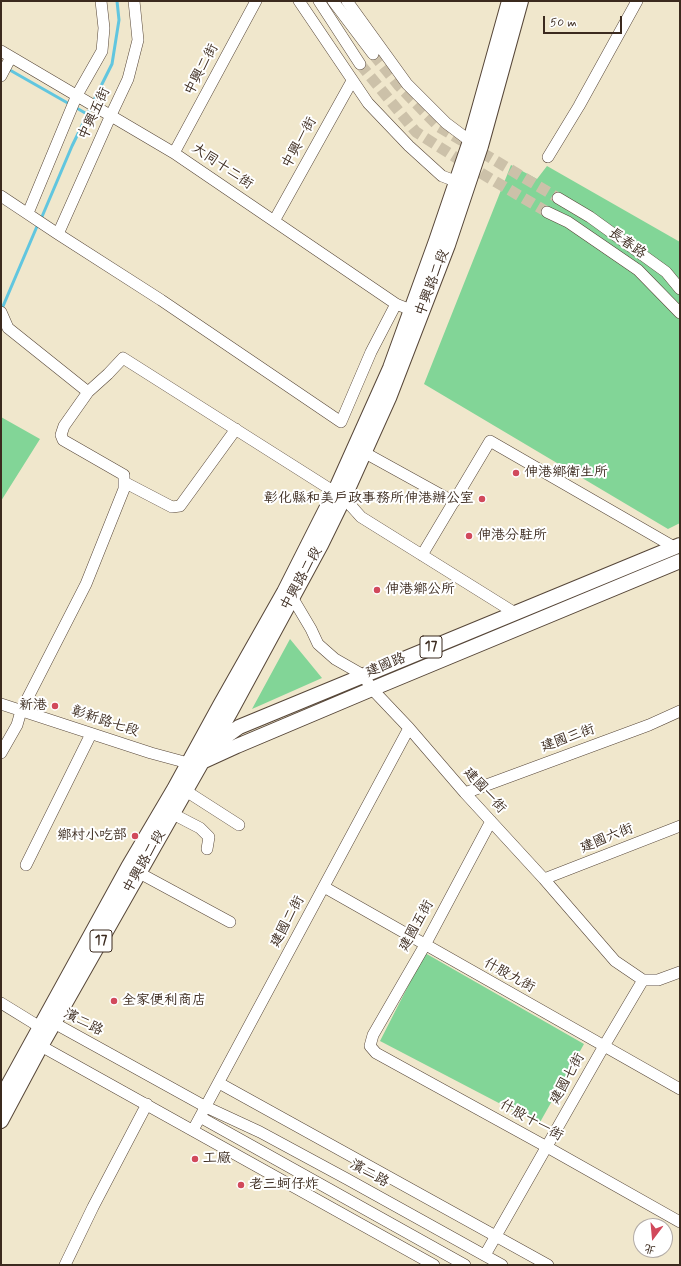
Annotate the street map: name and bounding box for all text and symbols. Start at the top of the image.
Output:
scale bar [545,8,624,34]
text: 50 m [550,15,577,31]
street label: 中興二街 [181,41,223,99]
street label: 中興五街 [76,85,114,143]
street label: 中興一街 [279,114,321,172]
street label: 大同十二街 [188,140,256,194]
street label: 長春路 [605,225,649,263]
street label: 中興路二段 [413,247,453,319]
place label: 伸港鄉衛生所 [524,465,608,481]
marker: 伸港鄉衛生所 [511,468,521,478]
place label: 彰化縣和美戶政事務所伸港辦公室 [264,491,474,507]
marker: 彰化縣和美戶政事務所伸港辦公室 [477,494,487,504]
place label: 伸港分駐所 [477,528,547,544]
marker: 伸港分駐所 [464,531,474,541]
street label: 中興路二段 [278,544,326,614]
place label: 伸港鄉公所 [385,582,455,598]
marker: 伸港鄉公所 [372,585,382,595]
road number: 17 [420,636,442,658]
street label: 建國路 [363,650,409,682]
place label: 新港 [19,698,47,714]
marker: 新港 [50,701,60,711]
street label: 彰新路七段 [69,703,141,741]
street label: 建國三街 [539,722,597,756]
street label: 建國一街 [459,765,509,817]
street label: 建國六街 [578,821,636,857]
street label: 中興路二段 [120,827,170,897]
place label: 鄉村小吃部 [57,828,127,844]
marker: 鄉村小吃部 [130,831,140,841]
street label: 建國二街 [267,893,309,951]
street label: 建國五街 [396,897,438,955]
road number: 17 [90,930,112,952]
street label: 什股九街 [480,955,538,997]
place label: 全家便利商店 [122,993,206,1009]
marker: 全家便利商店 [109,996,119,1006]
street label: 濱二路 [60,1006,106,1040]
street label: 建國七街 [547,1050,589,1108]
street label: 什股十一街 [496,1097,566,1145]
place label: 工廠 [203,1151,231,1167]
marker: 工廠 [190,1154,200,1164]
street label: 濱二路 [347,1156,391,1192]
place label: 老三蚵仔炸 [249,1177,319,1193]
marker: 老三蚵仔炸 [236,1180,246,1190]
north arrow [633,1218,673,1258]
text: 北 [643,1240,657,1257]

